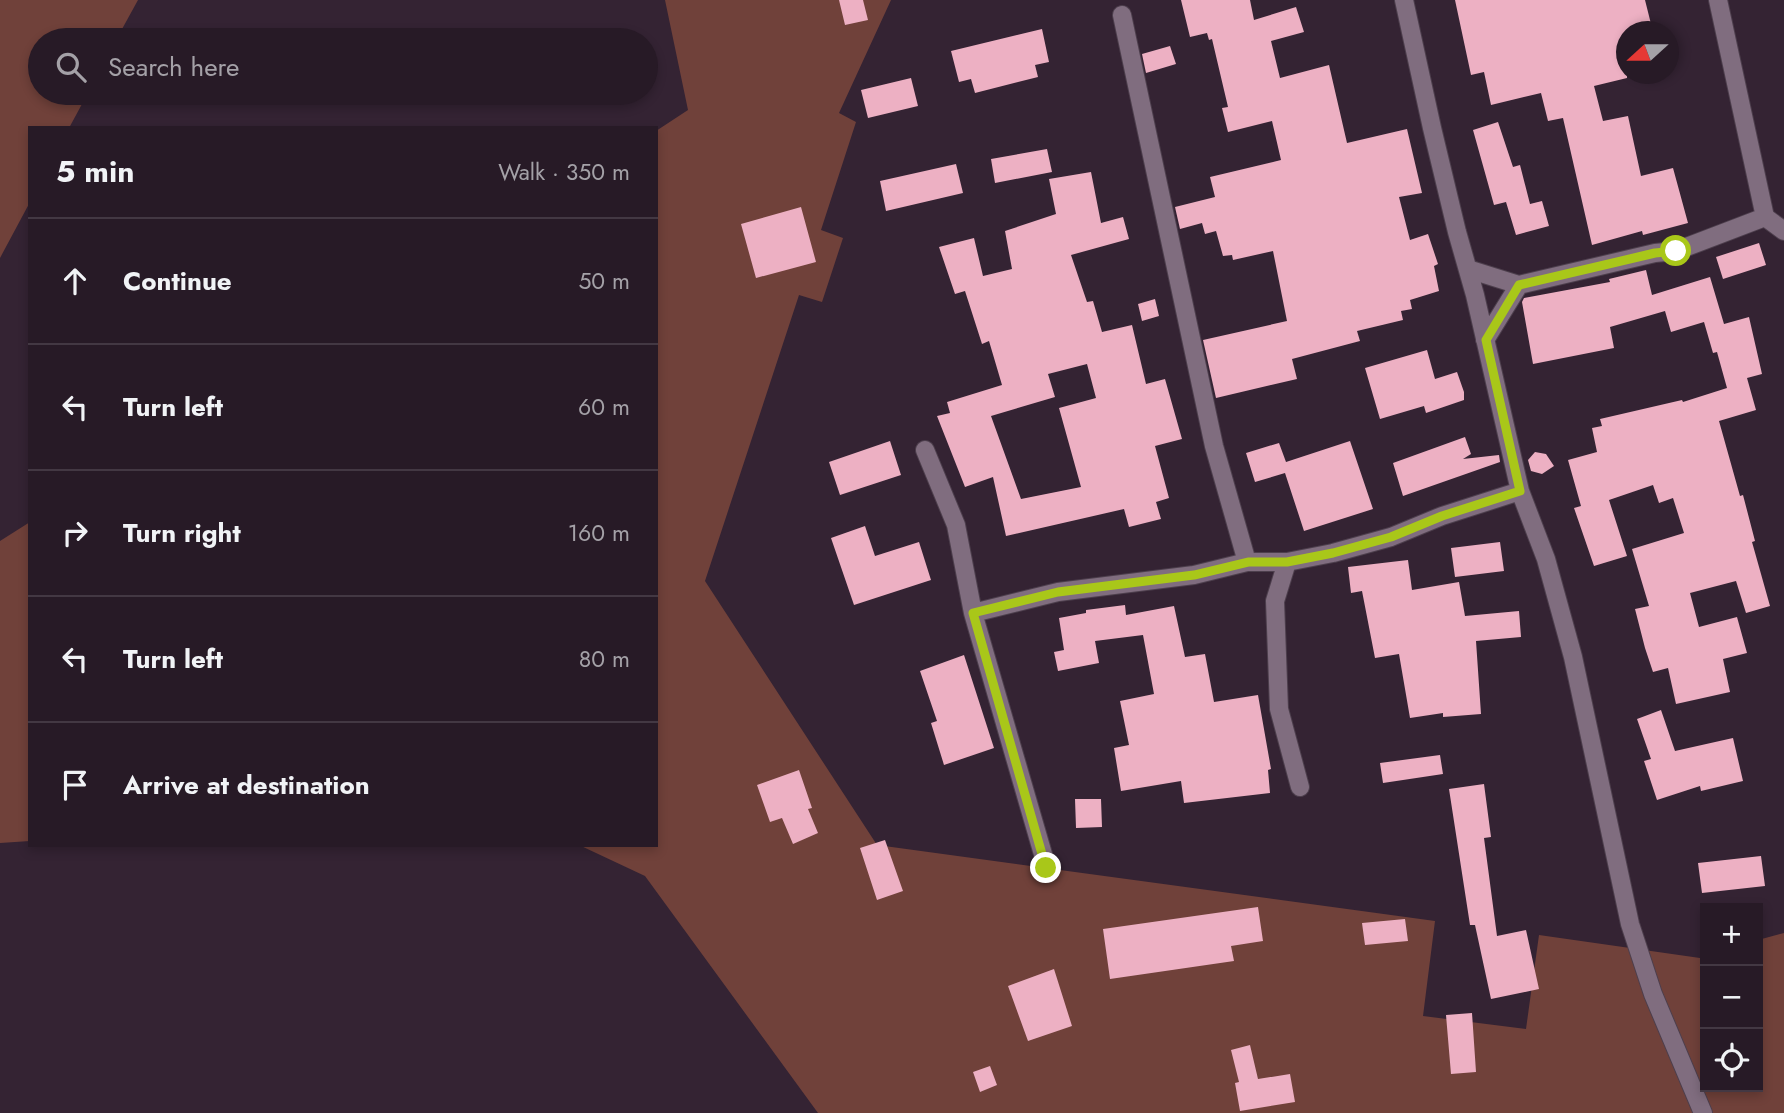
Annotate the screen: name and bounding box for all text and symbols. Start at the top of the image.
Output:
north arrow [1616,21,1679,84]
search box [28,28,658,105]
icon: search [52,48,90,86]
text: Search here [108,48,240,86]
text: 5 min [56,150,134,193]
text: Walk · 350 m [498,155,630,189]
route start [1660,235,1691,266]
icon: ahead [56,262,94,300]
text: Continue [123,262,232,300]
text: 50 m [578,264,630,298]
icon: left [56,388,94,426]
text: Turn left [123,388,223,426]
text: 60 m [578,390,630,424]
icon: right [56,514,94,552]
text: Turn right [123,514,241,552]
text: 160 m [568,516,630,550]
icon: left [56,640,94,678]
text: Turn left [123,640,223,678]
text: 80 m [579,642,630,676]
icon: arrive [56,766,94,804]
text: Arrive at destination [123,766,370,804]
route end [1030,852,1061,883]
map controls [1700,903,1763,1092]
button: + [1700,903,1763,966]
button: − [1700,966,1763,1029]
button: locate [1700,1029,1763,1092]

